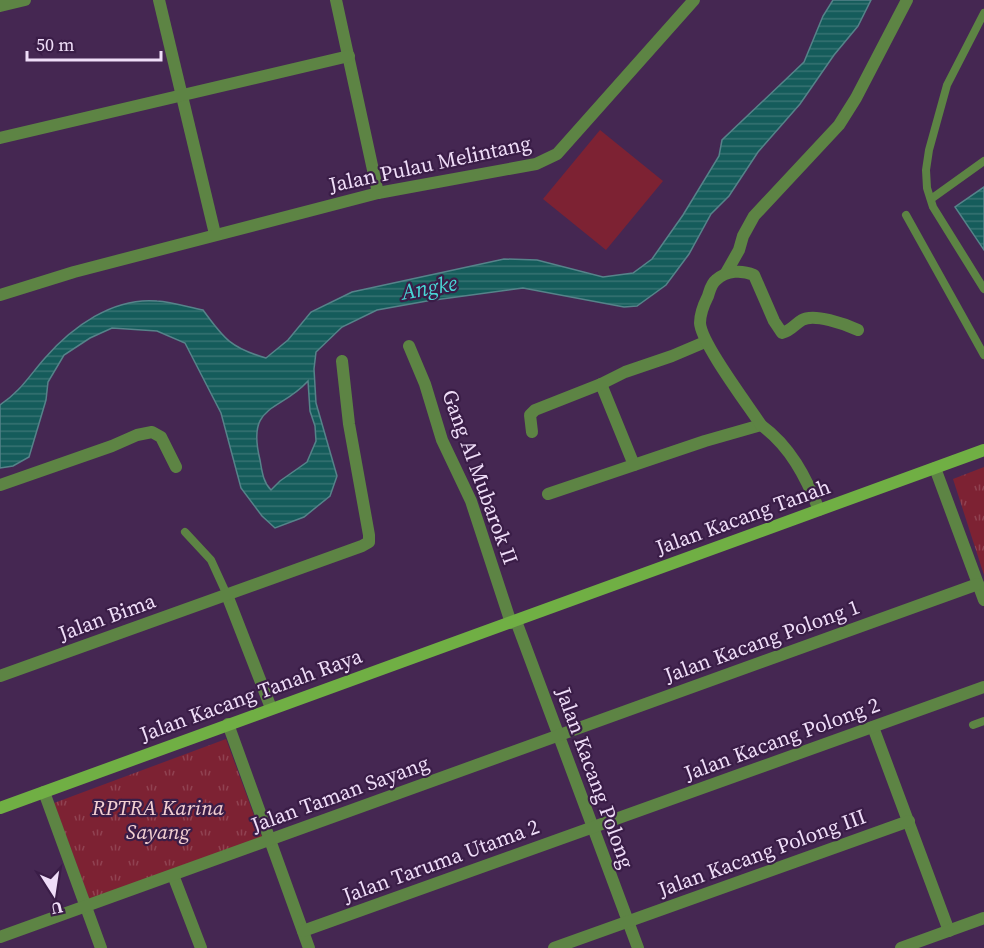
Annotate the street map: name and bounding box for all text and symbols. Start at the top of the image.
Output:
scale bar [27,24,160,62]
text: 50 m [36,32,74,57]
street label: Jalan Pulau Melintang [325,128,534,199]
water label: Angke [397,267,459,307]
street label: Gang Al Mubarok II [435,385,526,568]
street label: Jalan Kacang Tanah [650,471,834,562]
street label: Jalan Bima [53,585,160,648]
street label: Jalan Kacang Polong 1 [659,592,864,690]
street label: Jalan Kacang Tanah Raya [135,641,366,749]
street label: Jalan Kacang Polong [549,682,642,873]
street label: Jalan Kacang Polong 2 [679,690,884,788]
street label: Jalan Taman Sayang [246,748,433,840]
park label: RPTRA Karina Sayang [91,793,224,846]
street label: Jalan Kacang Polong III [653,801,870,904]
street label: Jalan Taruma Utama 2 [338,811,543,910]
north arrow [24,864,84,924]
text: U [49,897,65,921]

